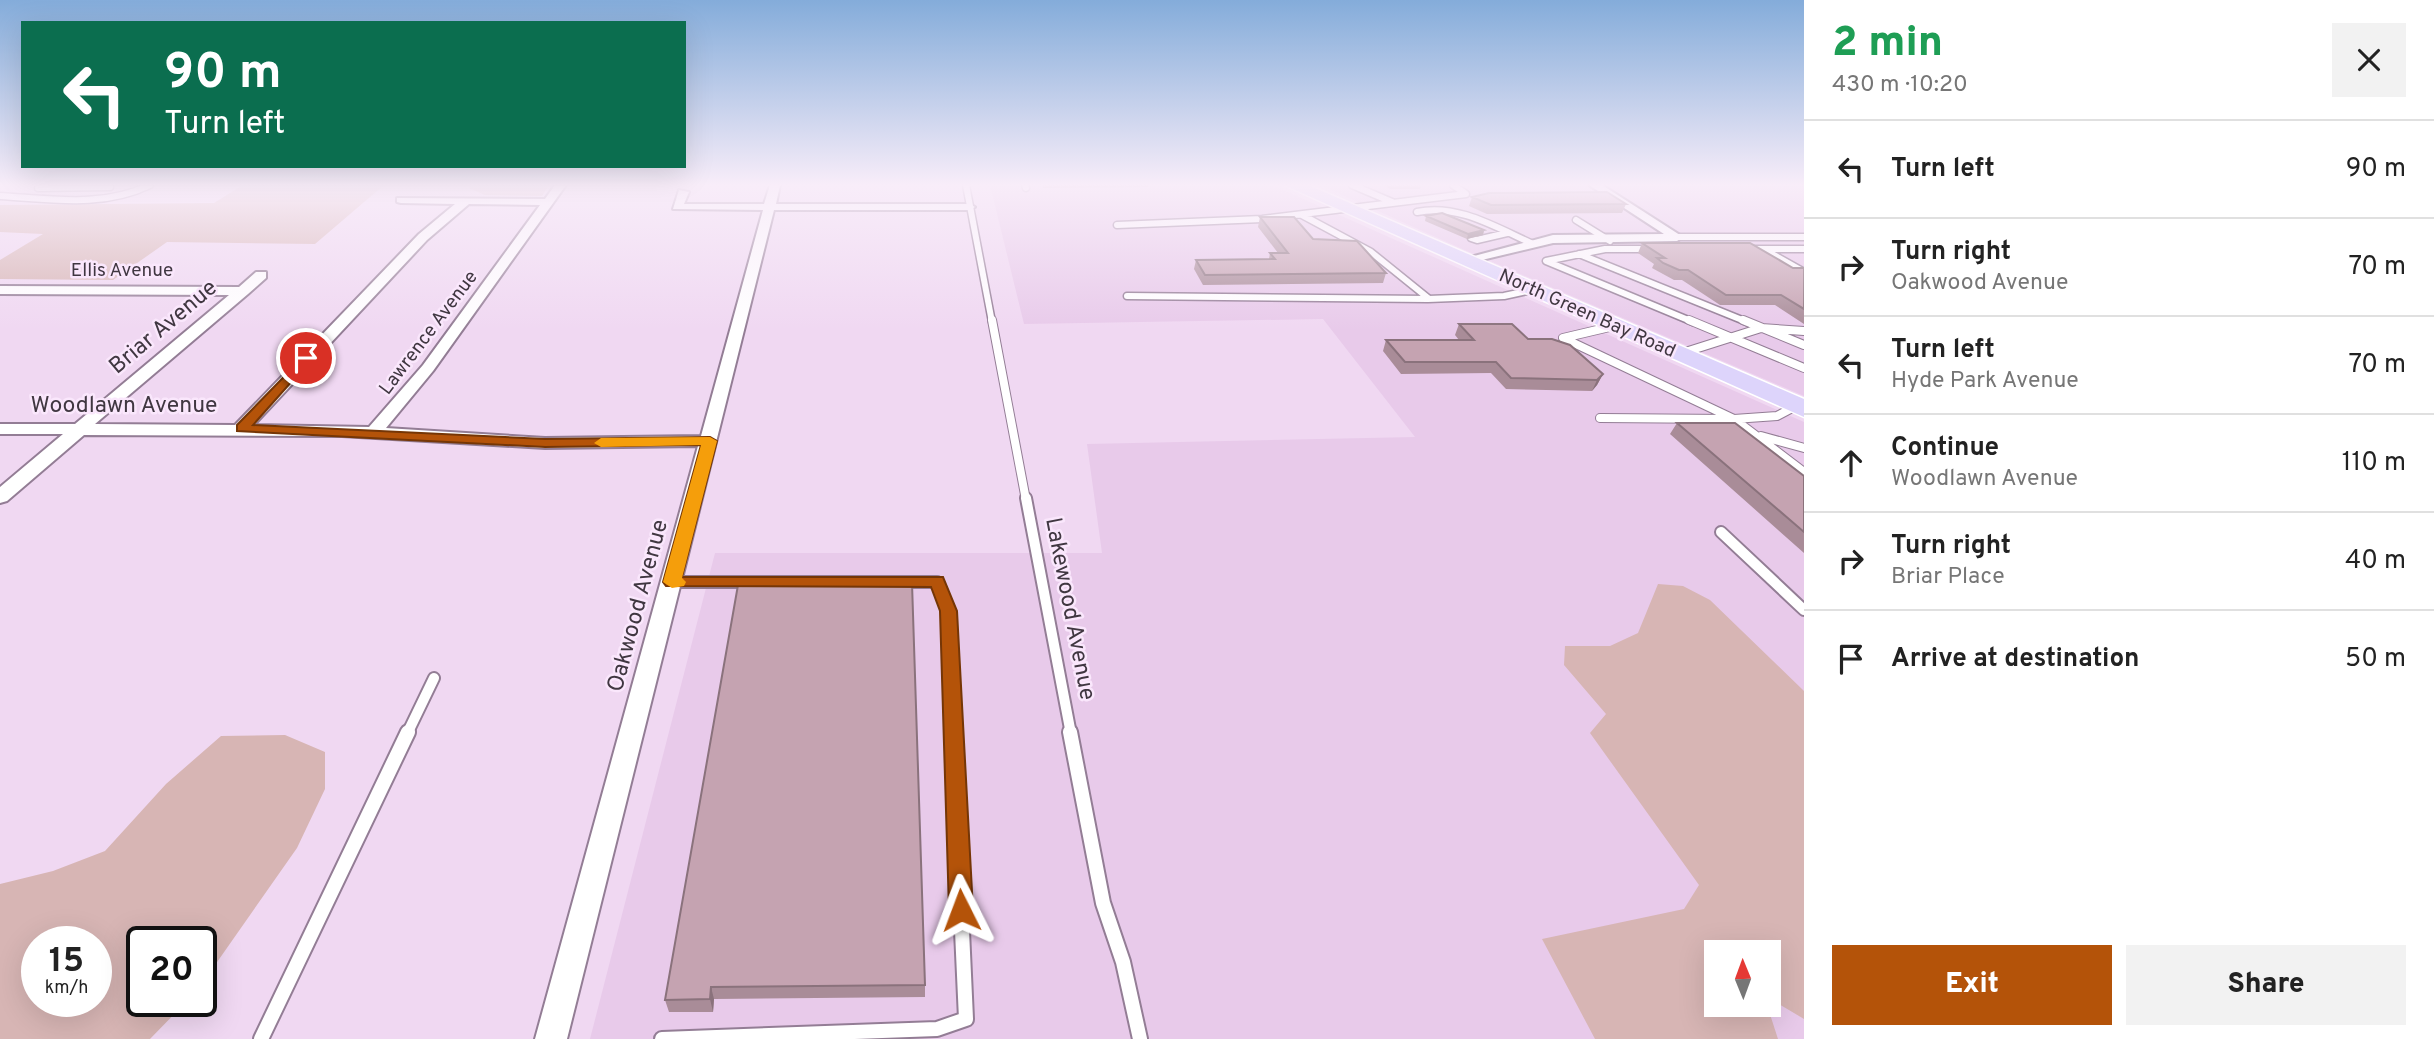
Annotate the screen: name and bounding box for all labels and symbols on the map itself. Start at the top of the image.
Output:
street label: Ellis Avenue [71,259,173,283]
street label: North Green Bay Road [1495,264,1679,364]
street label: Lawrence Avenue [374,266,484,400]
street label: Briar Avenue [104,274,224,382]
pin [276,328,336,388]
street label: Woodlawn Avenue [31,392,217,421]
street label: Lakewood Avenue [1037,515,1101,703]
street label: Oakwood Avenue [602,517,676,695]
position arrow [924,873,998,947]
speed limit sign: 20 [126,926,217,1017]
north arrow [1704,940,1782,1017]

